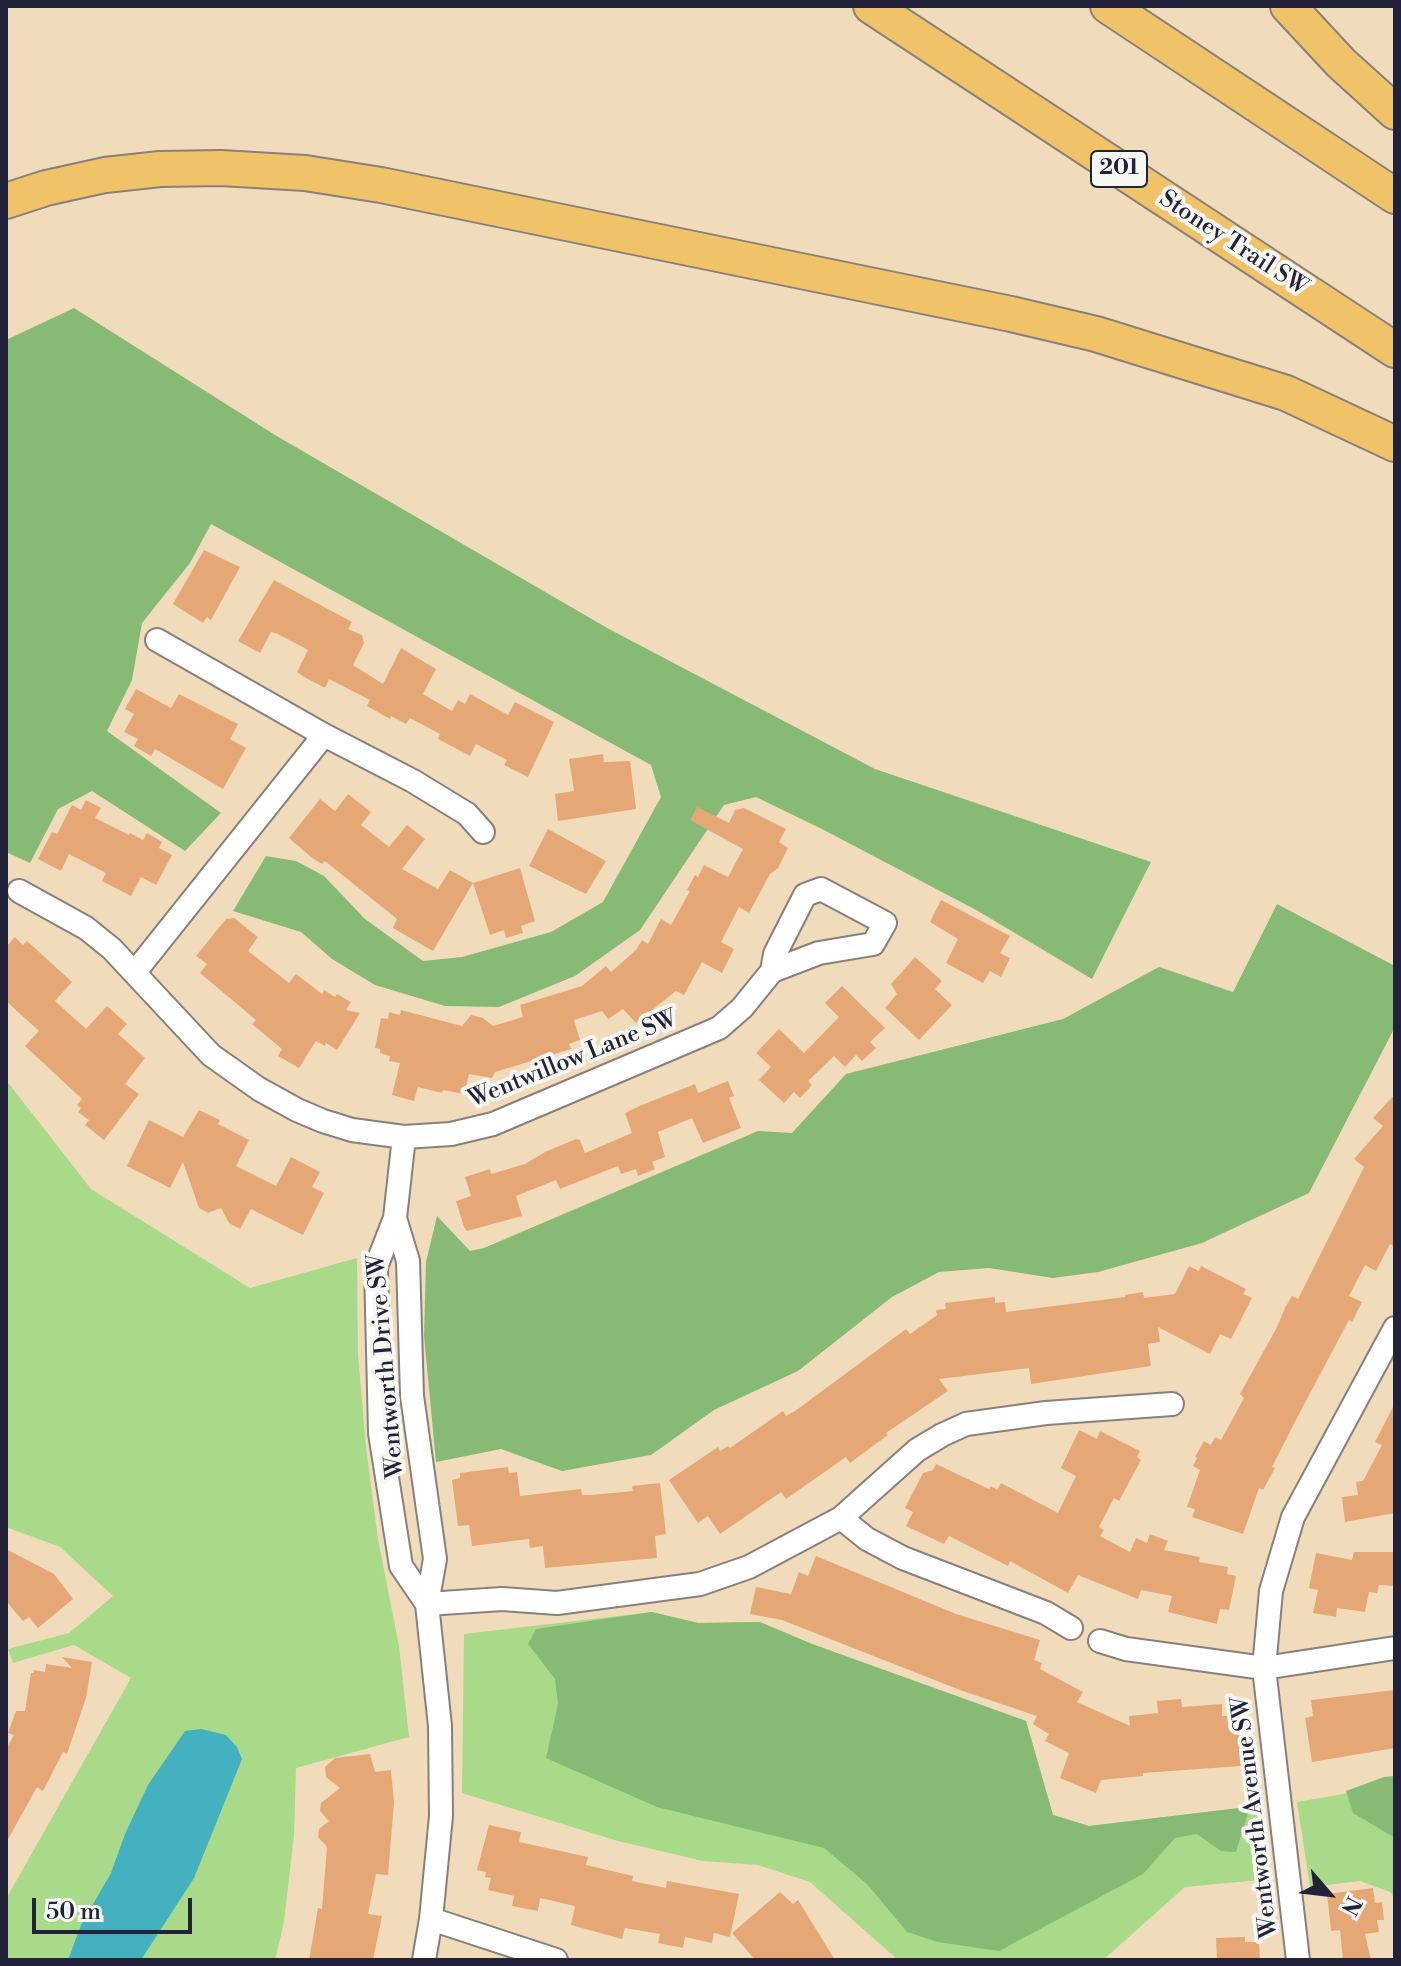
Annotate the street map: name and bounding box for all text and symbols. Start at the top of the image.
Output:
road number: 201 [1091,151,1147,187]
street label: Stoney Trail SW [1153,185,1313,303]
street label: Wentwillow Lane SW [464,1005,682,1115]
street label: Wentworth Drive SW [363,1253,411,1479]
street label: Wentworth Avenue SW [1227,1695,1285,1939]
north arrow [1289,1854,1369,1934]
scale bar [36,1882,196,1932]
text: N [1335,1891,1367,1920]
text: 50 m [46,1897,101,1927]

